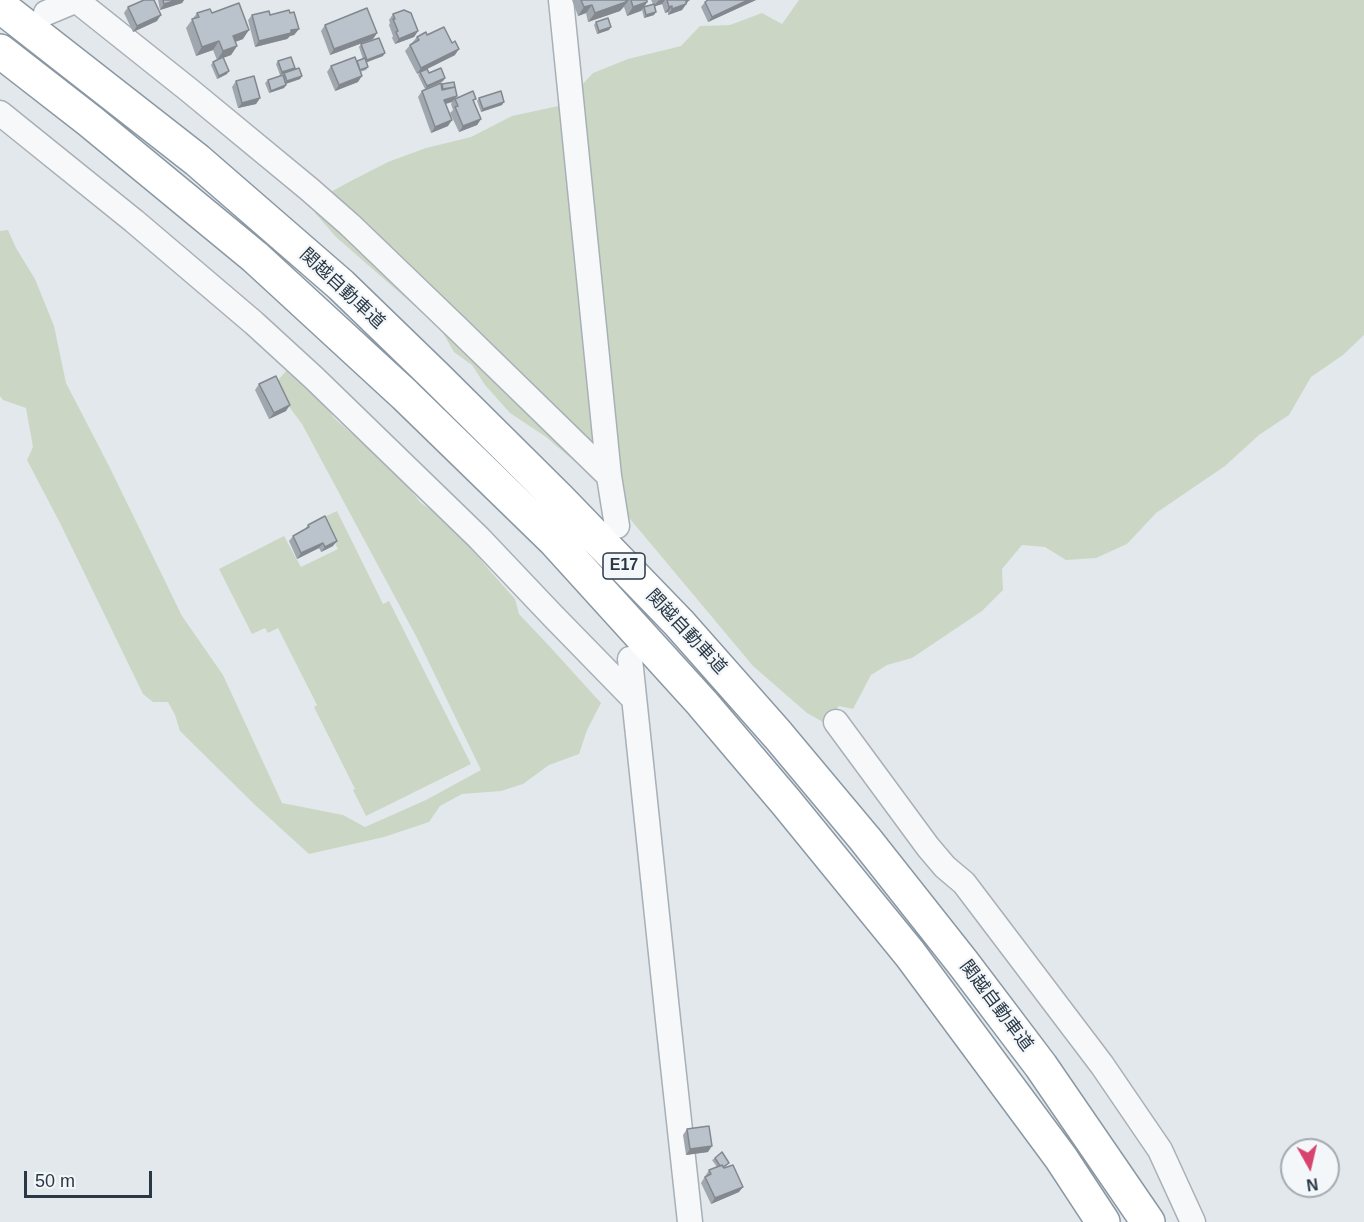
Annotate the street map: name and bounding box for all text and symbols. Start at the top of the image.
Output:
street label: 関越自動車道 [295,244,389,334]
road number: E17 [603,553,645,579]
street label: 関越自動車道 [641,585,731,679]
street label: 関越自動車道 [955,956,1037,1056]
north arrow [1280,1138,1340,1198]
scale bar [27,1159,154,1197]
text: 50 m [35,1171,75,1191]
text: N [1305,1175,1319,1194]

